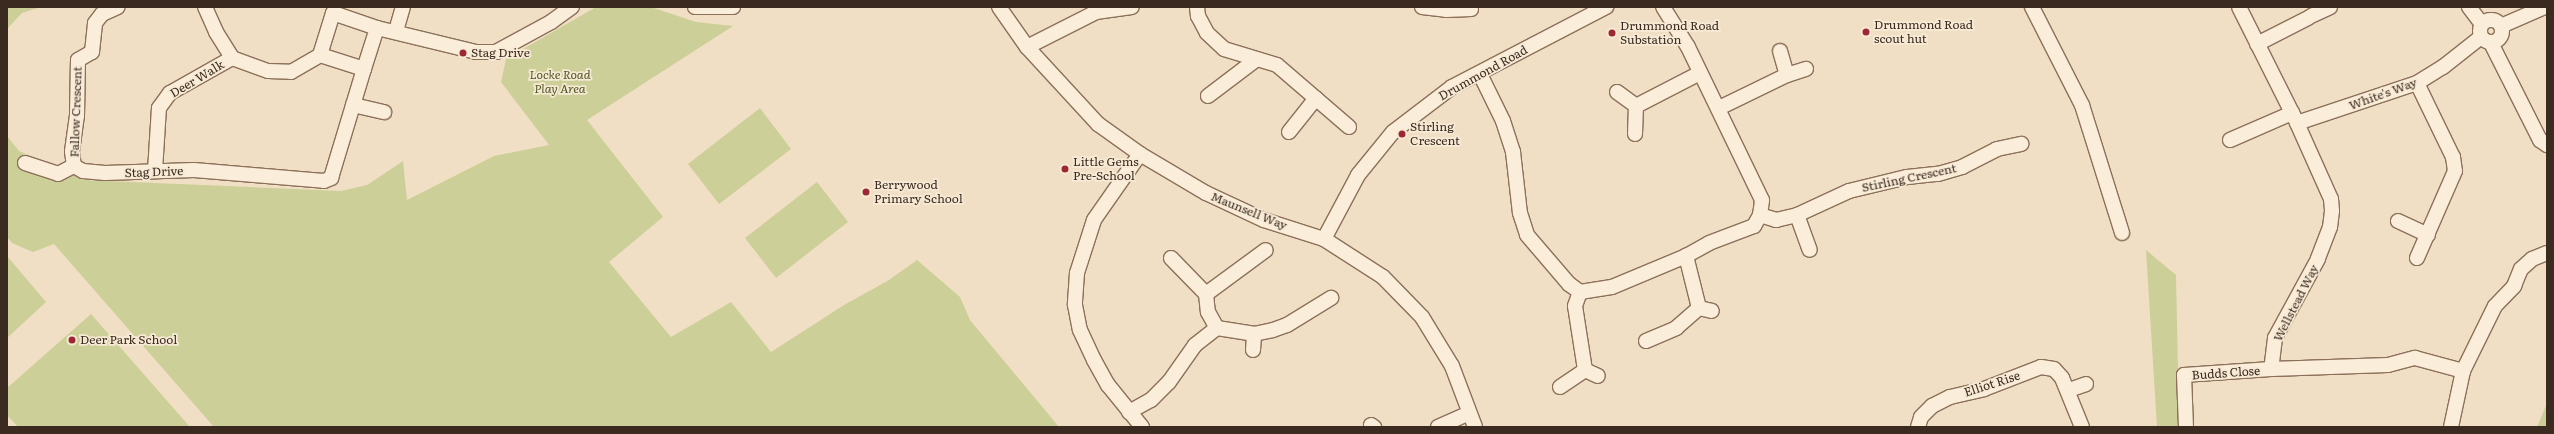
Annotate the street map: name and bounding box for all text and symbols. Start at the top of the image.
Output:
place label: Drummond Road scout hut [1874,18,1973,46]
place label: Drummond Road Substation [1620,19,1719,47]
marker: Drummond Road scout hut [1861,27,1871,37]
marker: Drummond Road Substation [1607,28,1617,38]
street label: Drummond Road [1436,43,1530,103]
place label: Stag Drive [471,46,530,60]
marker: Stag Drive [458,48,468,58]
street label: Deer Walk [167,57,227,101]
street label: Fallow Crescent [67,66,85,158]
park label: Locke Road Play Area [529,68,591,96]
street label: White's Way [2347,75,2419,113]
place label: Stirling Crescent [1410,120,1460,148]
marker: Stirling Crescent [1397,129,1407,139]
place label: Little Gems Pre-School [1073,155,1139,183]
street label: Stirling Crescent [1860,161,1958,195]
street label: Stag Drive [124,164,184,180]
marker: Little Gems Pre-School [1060,164,1070,174]
place label: Berrywood Primary School [874,178,963,206]
marker: Berrywood Primary School [861,187,871,197]
street label: Maunsell Way [1209,189,1289,233]
street label: Wellstead Way [2270,262,2322,344]
place label: Deer Park School [80,333,177,347]
marker: Deer Park School [67,335,77,345]
street label: Budds Close [2191,363,2261,383]
street label: Elliot Rise [1962,368,2022,400]

